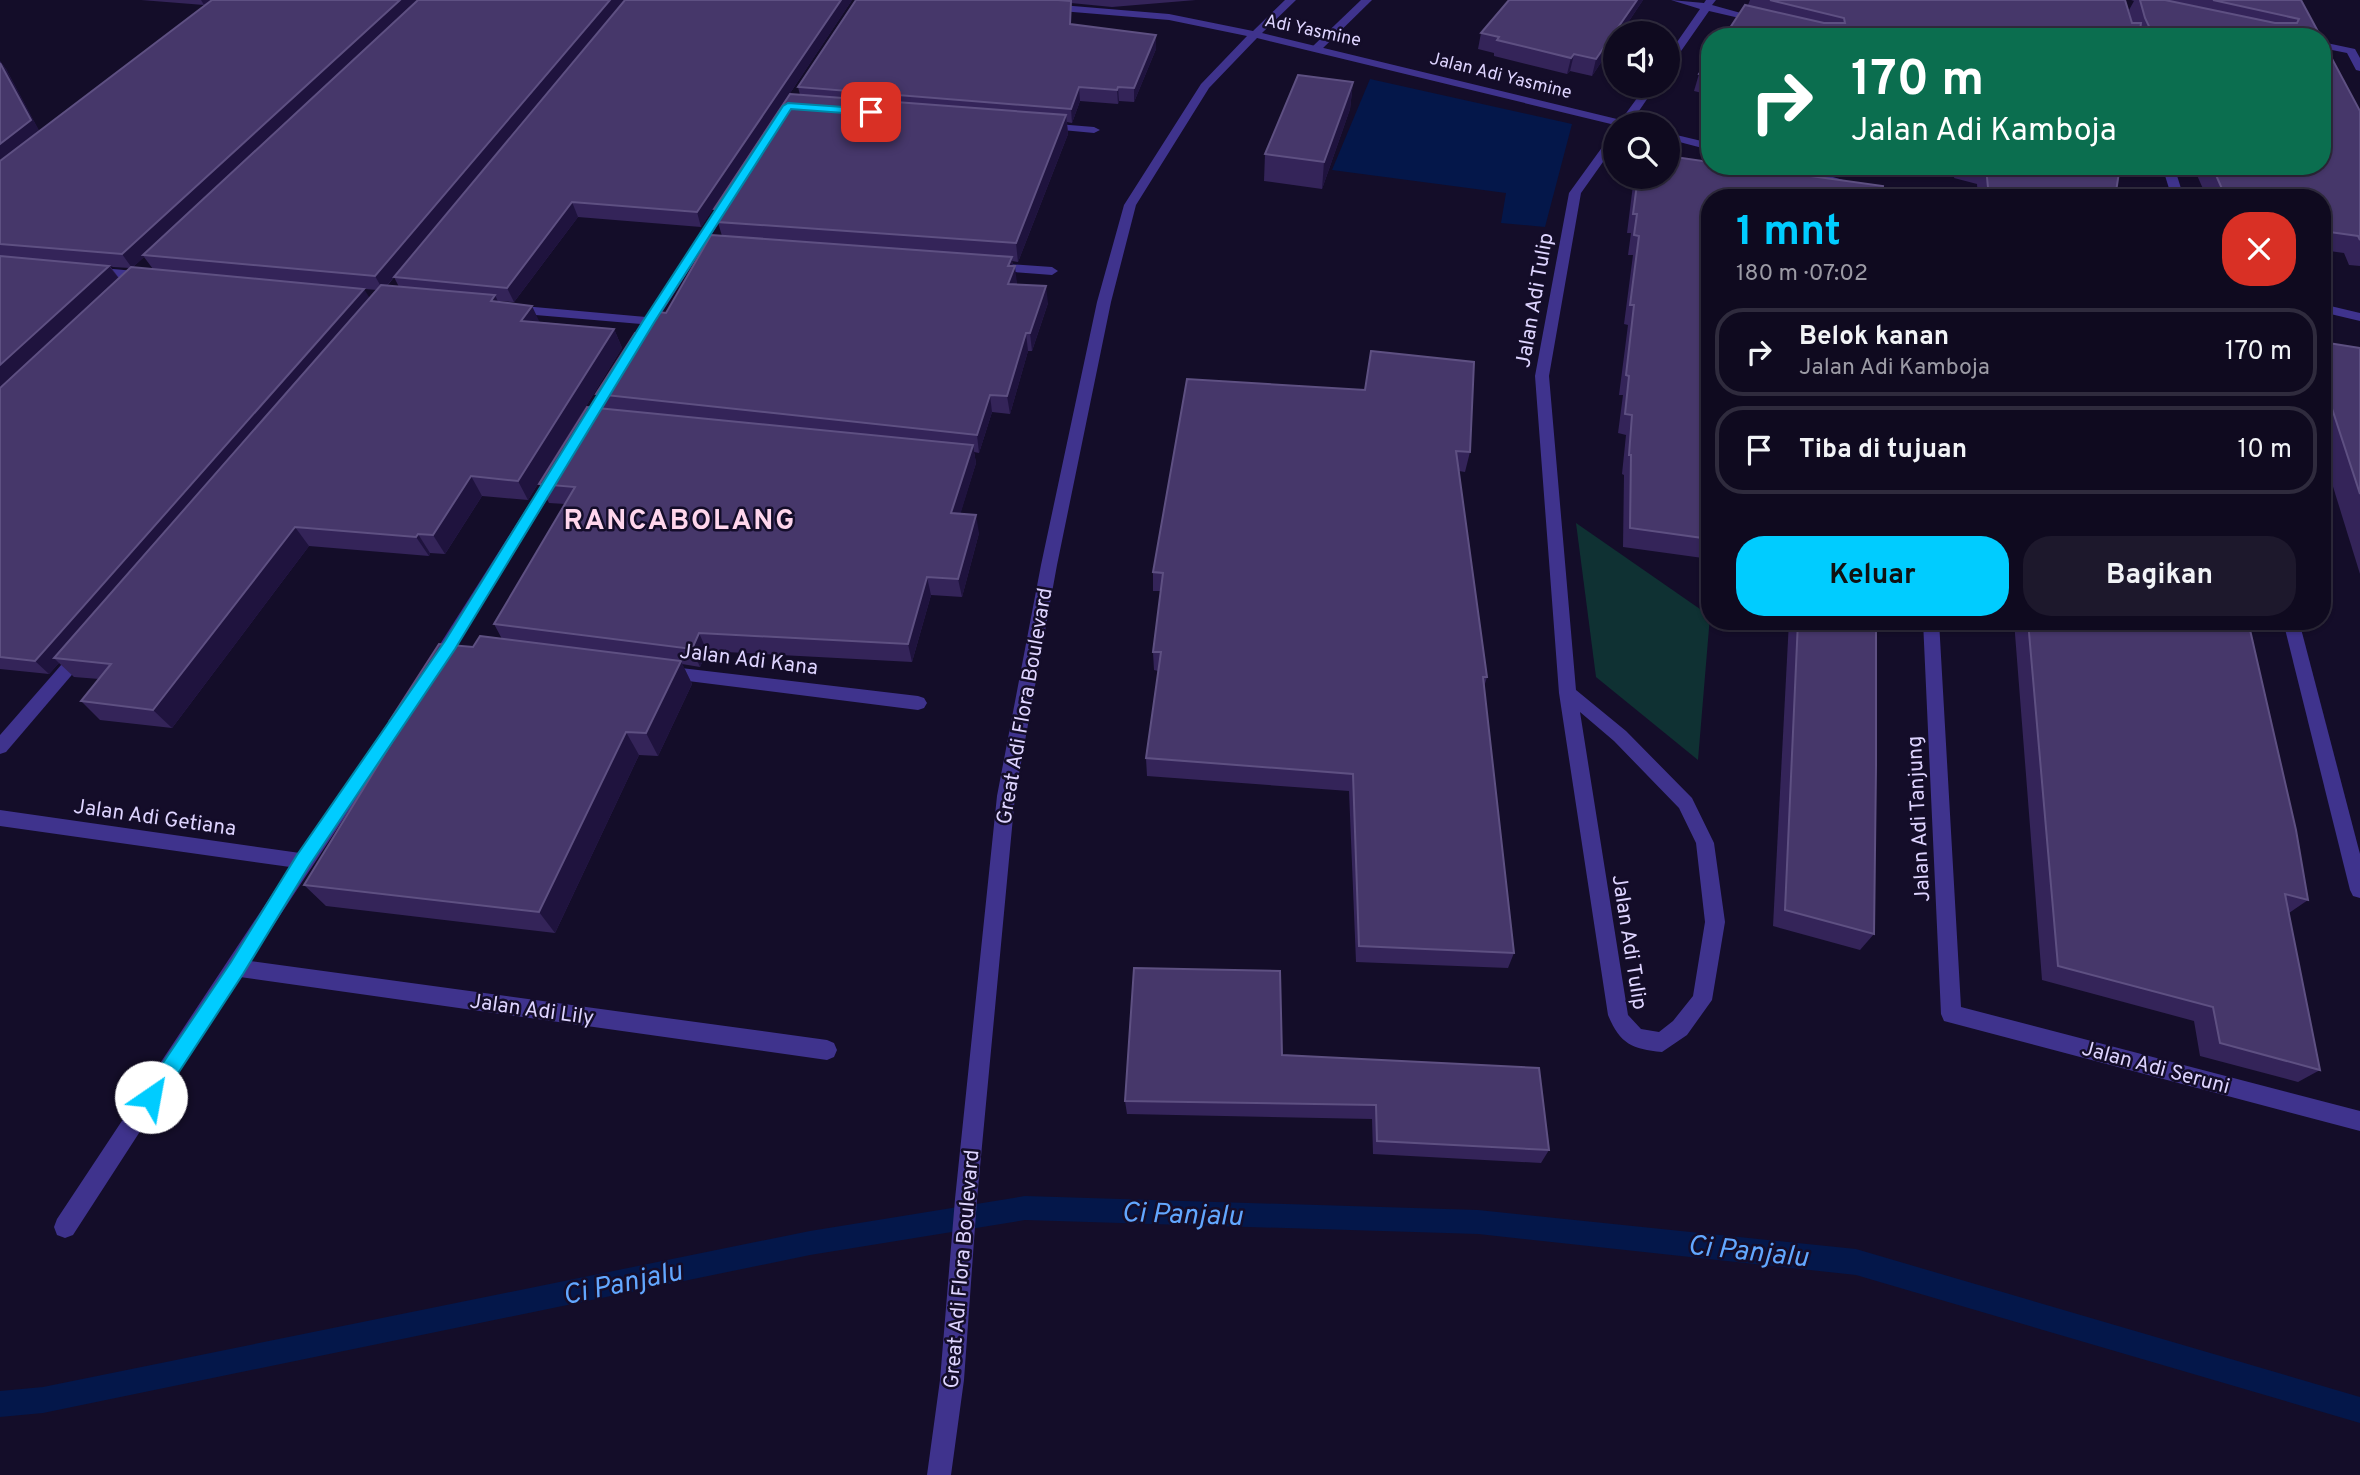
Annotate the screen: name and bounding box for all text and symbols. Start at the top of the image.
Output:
street label: Adi Yasmine [1262,10,1363,53]
map controls [1603,21,1680,189]
button: sound [1603,21,1680,98]
street label: Jalan Adi Yasmine [1427,48,1574,105]
text: 170 m [1851,51,1984,113]
icon: right [1736,56,1827,147]
pin [841,82,901,142]
icon: arrive [852,93,890,131]
button: search [1603,112,1680,189]
text: Jalan Adi Kamboja [1851,112,2117,152]
text: 1 mnt [1736,207,1841,260]
button: close [2222,212,2296,286]
street label: Jalan Adi Tulip [1510,231,1561,370]
text: 180 m · 07:02 [1736,260,1868,289]
text: Belok kanan [1799,321,1949,354]
icon: right [1740,333,1778,371]
text: 170 m [2225,336,2292,369]
text: Jalan Adi Kamboja [1799,354,1990,383]
icon: arrive [1740,431,1778,469]
text: Tiba di tujuan [1799,434,1967,467]
text: 10 m [2237,434,2292,467]
district label: RANCABOLANG [564,504,796,540]
button: Keluar [1736,536,2009,616]
button: Bagikan [2023,536,2296,616]
street label: Great Adi Flora Boulevard [991,586,1060,827]
street label: Jalan Adi Kana [678,639,820,682]
street label: Jalan Adi Tanjung [1902,735,1937,903]
street label: Jalan Adi Getiana [72,794,238,843]
street label: Jalan Adi Tulip [1605,873,1653,1012]
street label: Jalan Adi Lily [468,988,596,1033]
street label: Jalan Adi Seruni [2079,1036,2233,1101]
position arrow [114,1060,188,1134]
street label: Great Adi Flora Boulevard [939,1149,986,1390]
water label: Ci Panjalu [1121,1196,1244,1236]
water label: Ci Panjalu [1686,1229,1811,1277]
water label: Ci Panjalu [560,1255,686,1315]

